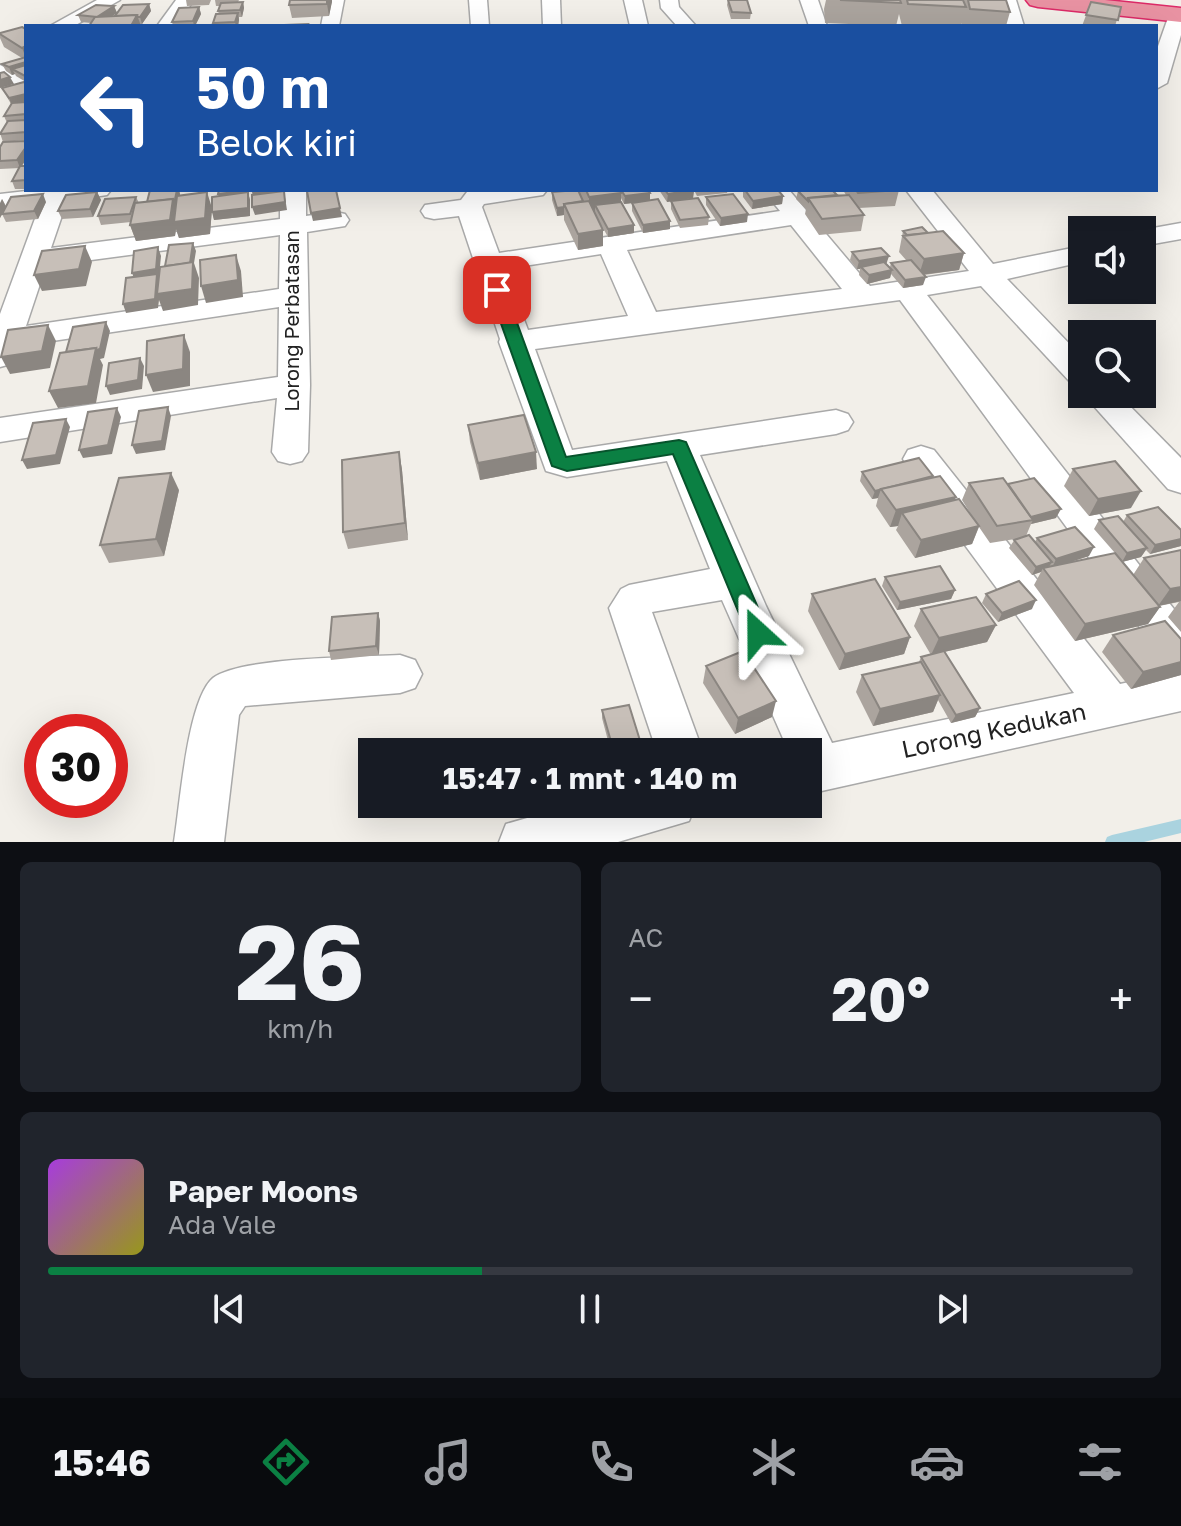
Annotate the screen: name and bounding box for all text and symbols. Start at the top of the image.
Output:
text: 50 m [196,53,330,120]
icon: left [64,56,168,160]
text: Belok kiri [196,121,357,164]
map controls [1068,216,1156,408]
button: sound [1068,216,1156,304]
street label: Lorong Perbatasan [279,230,303,412]
pin [463,256,531,324]
icon: arrive [475,268,519,312]
button: search [1068,320,1156,408]
position arrow [716,591,800,675]
street label: Lorong Kedukan [899,696,1089,763]
speed limit sign: 30 [24,714,128,818]
text: 15:47 · 1 mnt · 140 m [443,760,737,796]
text: 26 [236,898,365,1023]
text: AC [629,922,663,953]
text: 20° [831,962,930,1034]
text: − [629,972,653,1025]
text: + [1109,972,1133,1025]
text: km/h [267,1013,333,1044]
text: Paper Moons [168,1173,358,1209]
text: Ada Vale [168,1209,276,1240]
icon: previous [207,1287,251,1331]
icon: pause [568,1287,612,1331]
icon: next [930,1287,974,1331]
icon: directions [258,1434,314,1490]
icon: music [420,1434,476,1490]
icon: phone [583,1434,639,1490]
icon: climate [746,1434,802,1490]
icon: car [909,1434,965,1490]
icon: filters [1072,1434,1128,1490]
text: 15:46 [53,1441,151,1484]

